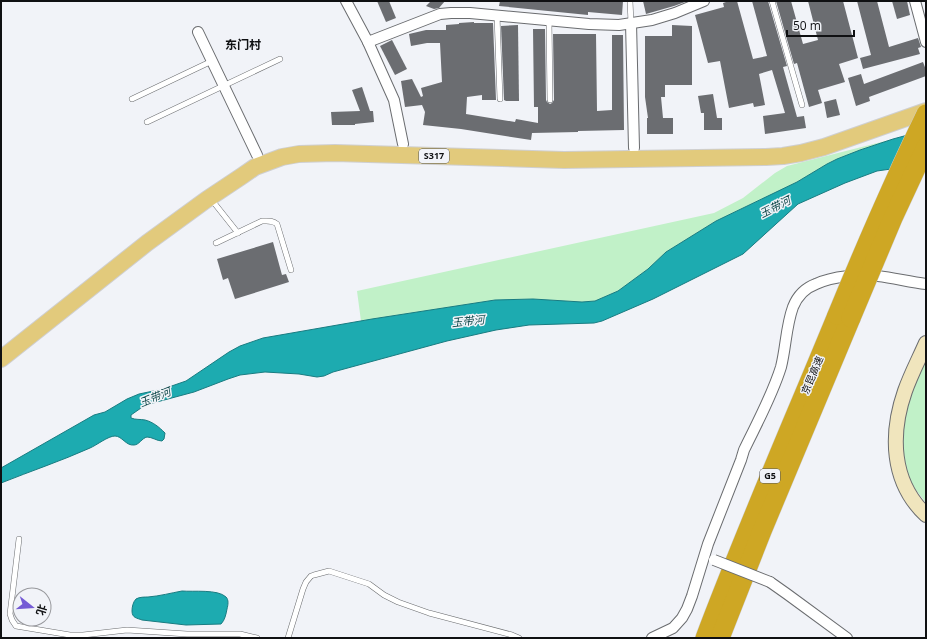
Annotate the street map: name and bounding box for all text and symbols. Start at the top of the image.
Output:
scale bar [787,12,854,38]
text: 50 m [793,17,821,34]
district label: 东门村 [225,36,261,53]
road number: S317 [419,149,449,163]
water label: 玉带河 [757,191,795,221]
water label: 玉带河 [451,311,487,330]
street label: 京昆高速 [798,354,826,396]
water label: 玉带河 [137,383,175,410]
road number: G5 [760,469,780,483]
north arrow [12,587,52,627]
text: 北 [33,603,51,618]

